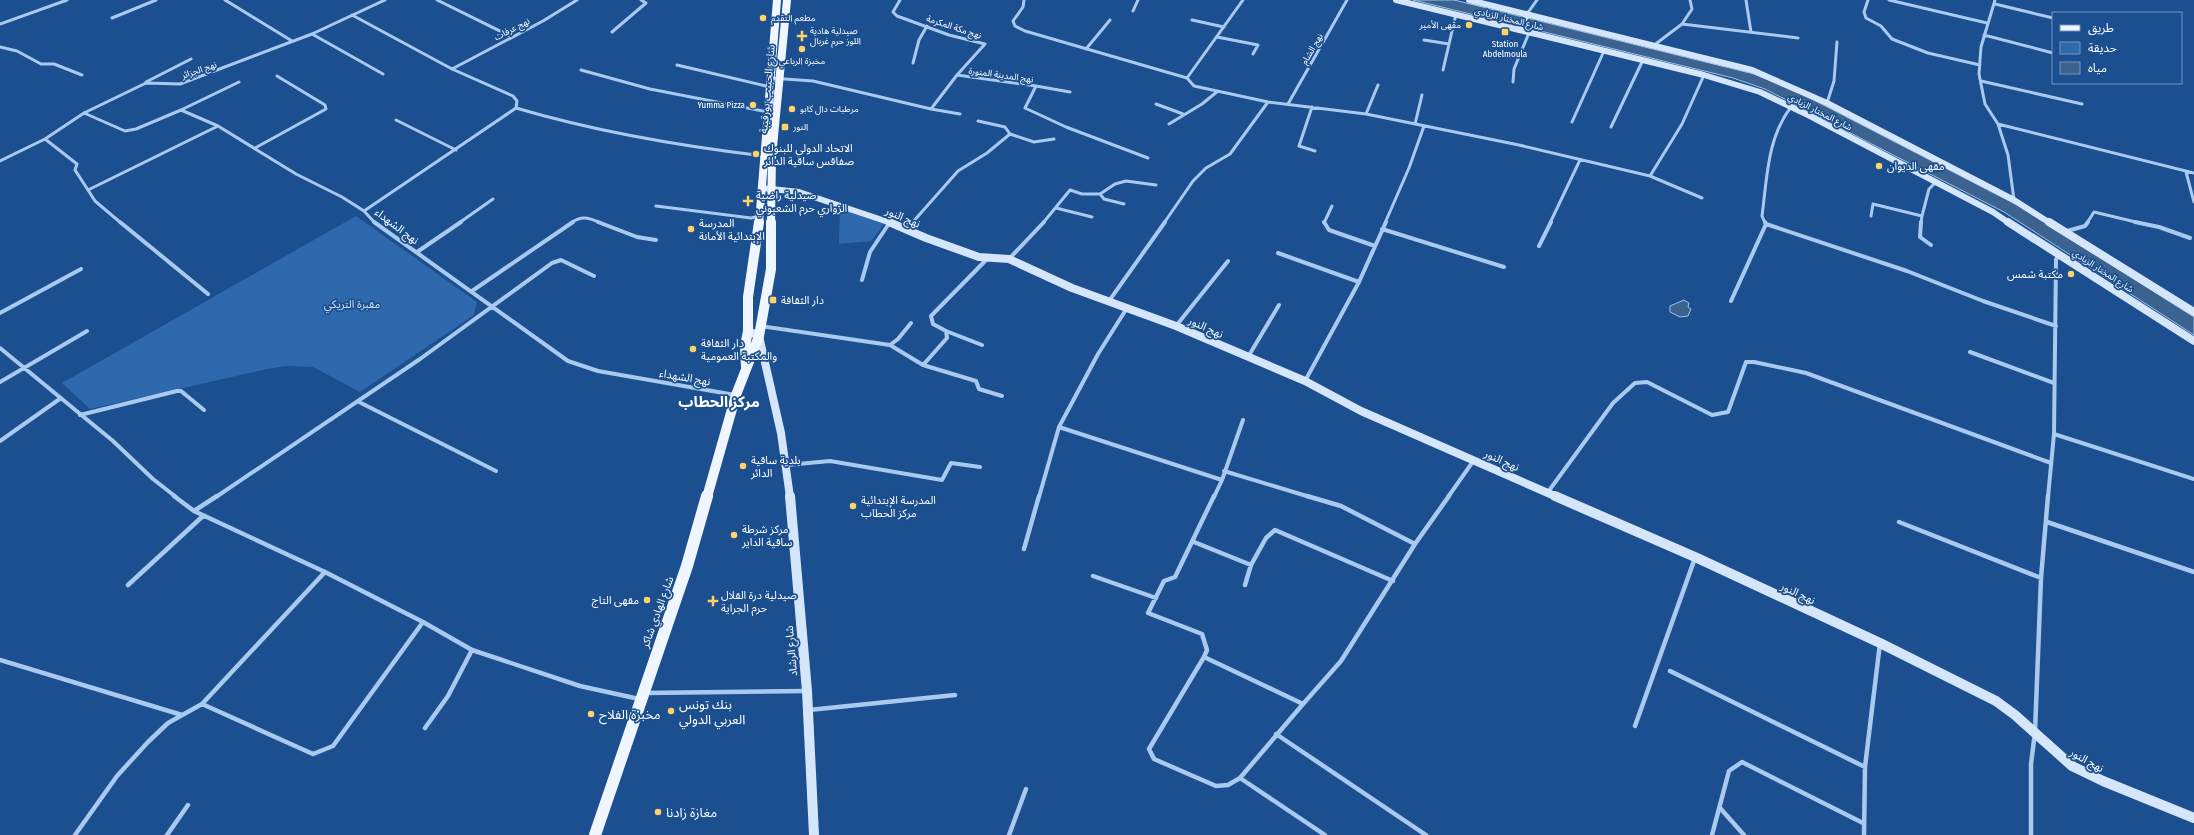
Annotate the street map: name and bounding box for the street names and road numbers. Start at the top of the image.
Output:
street label: شارع المختار الزيادي [1473,6,1545,34]
street label: نهج مكة المكرمة [925,13,983,43]
street label: نهج عرفات [493,16,532,44]
street label: نهج الشام [1299,32,1327,67]
street label: شارع الحبيب بورقيبة [757,44,779,134]
street label: نهج الجزائر [179,59,219,83]
street label: نهج المدينة المنورة [968,66,1034,86]
street label: شارع المختار الزيادي [1785,91,1854,134]
street label: نهج النور [882,204,922,232]
street label: نهج الشهداء [372,206,421,248]
street label: شارع المختار الزيادي [2069,248,2135,296]
street label: نهج النور [1185,314,1225,342]
street label: نهج الشهداء [658,367,712,389]
street label: نهج النور [1481,447,1521,475]
street label: شارع الهادي شاكر [638,574,679,652]
street label: نهج النور [1777,579,1817,608]
street label: شارع الرشاد [783,625,801,677]
street label: نهج النور [2066,745,2106,776]

